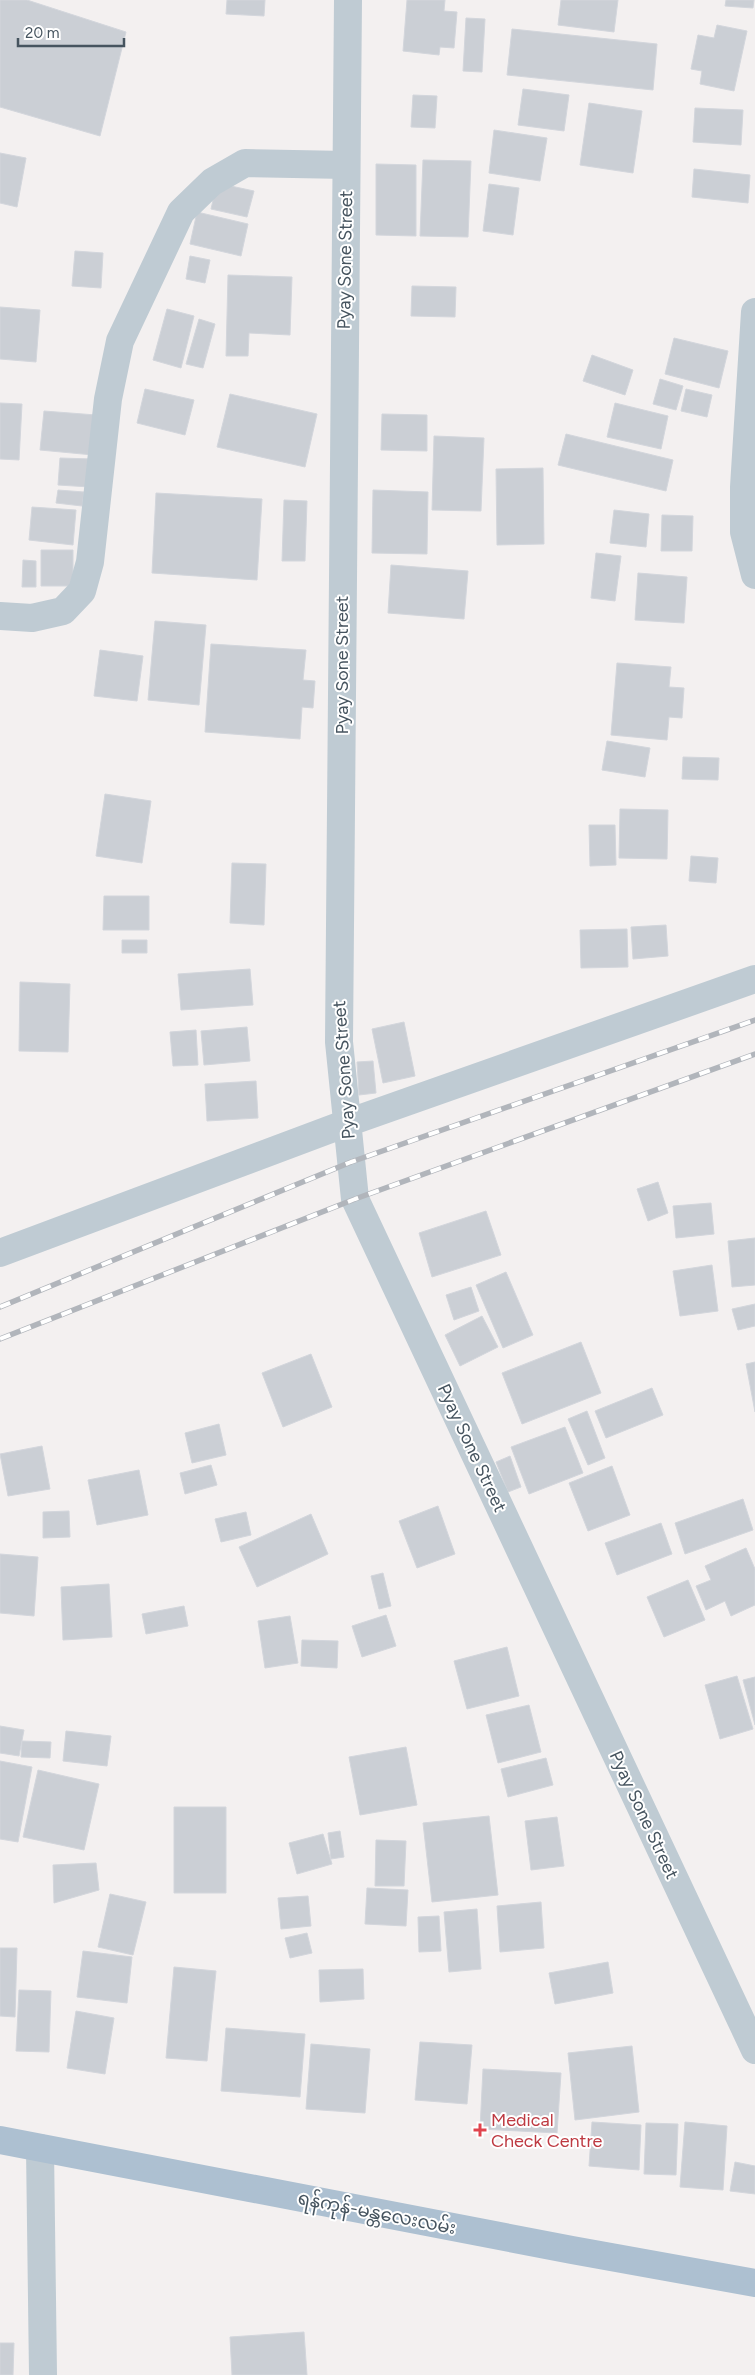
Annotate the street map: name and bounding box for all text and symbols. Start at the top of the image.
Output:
scale bar [18,15,124,47]
text: 20 m [25,24,59,42]
street label: Pyay Sone Street [333,190,357,330]
street label: Pyay Sone Street [331,595,353,734]
street label: Pyay Sone Street [328,1000,360,1140]
street label: Pyay Sone Street [433,1380,511,1516]
street label: Pyay Sone Street [605,1747,683,1883]
place label: Medical Check Centre [491,2109,603,2152]
marker: Medical Check Centre [473,2123,487,2137]
street label: ရန်ကုန်-မန္တလေးလမ်း [295,2185,458,2243]

